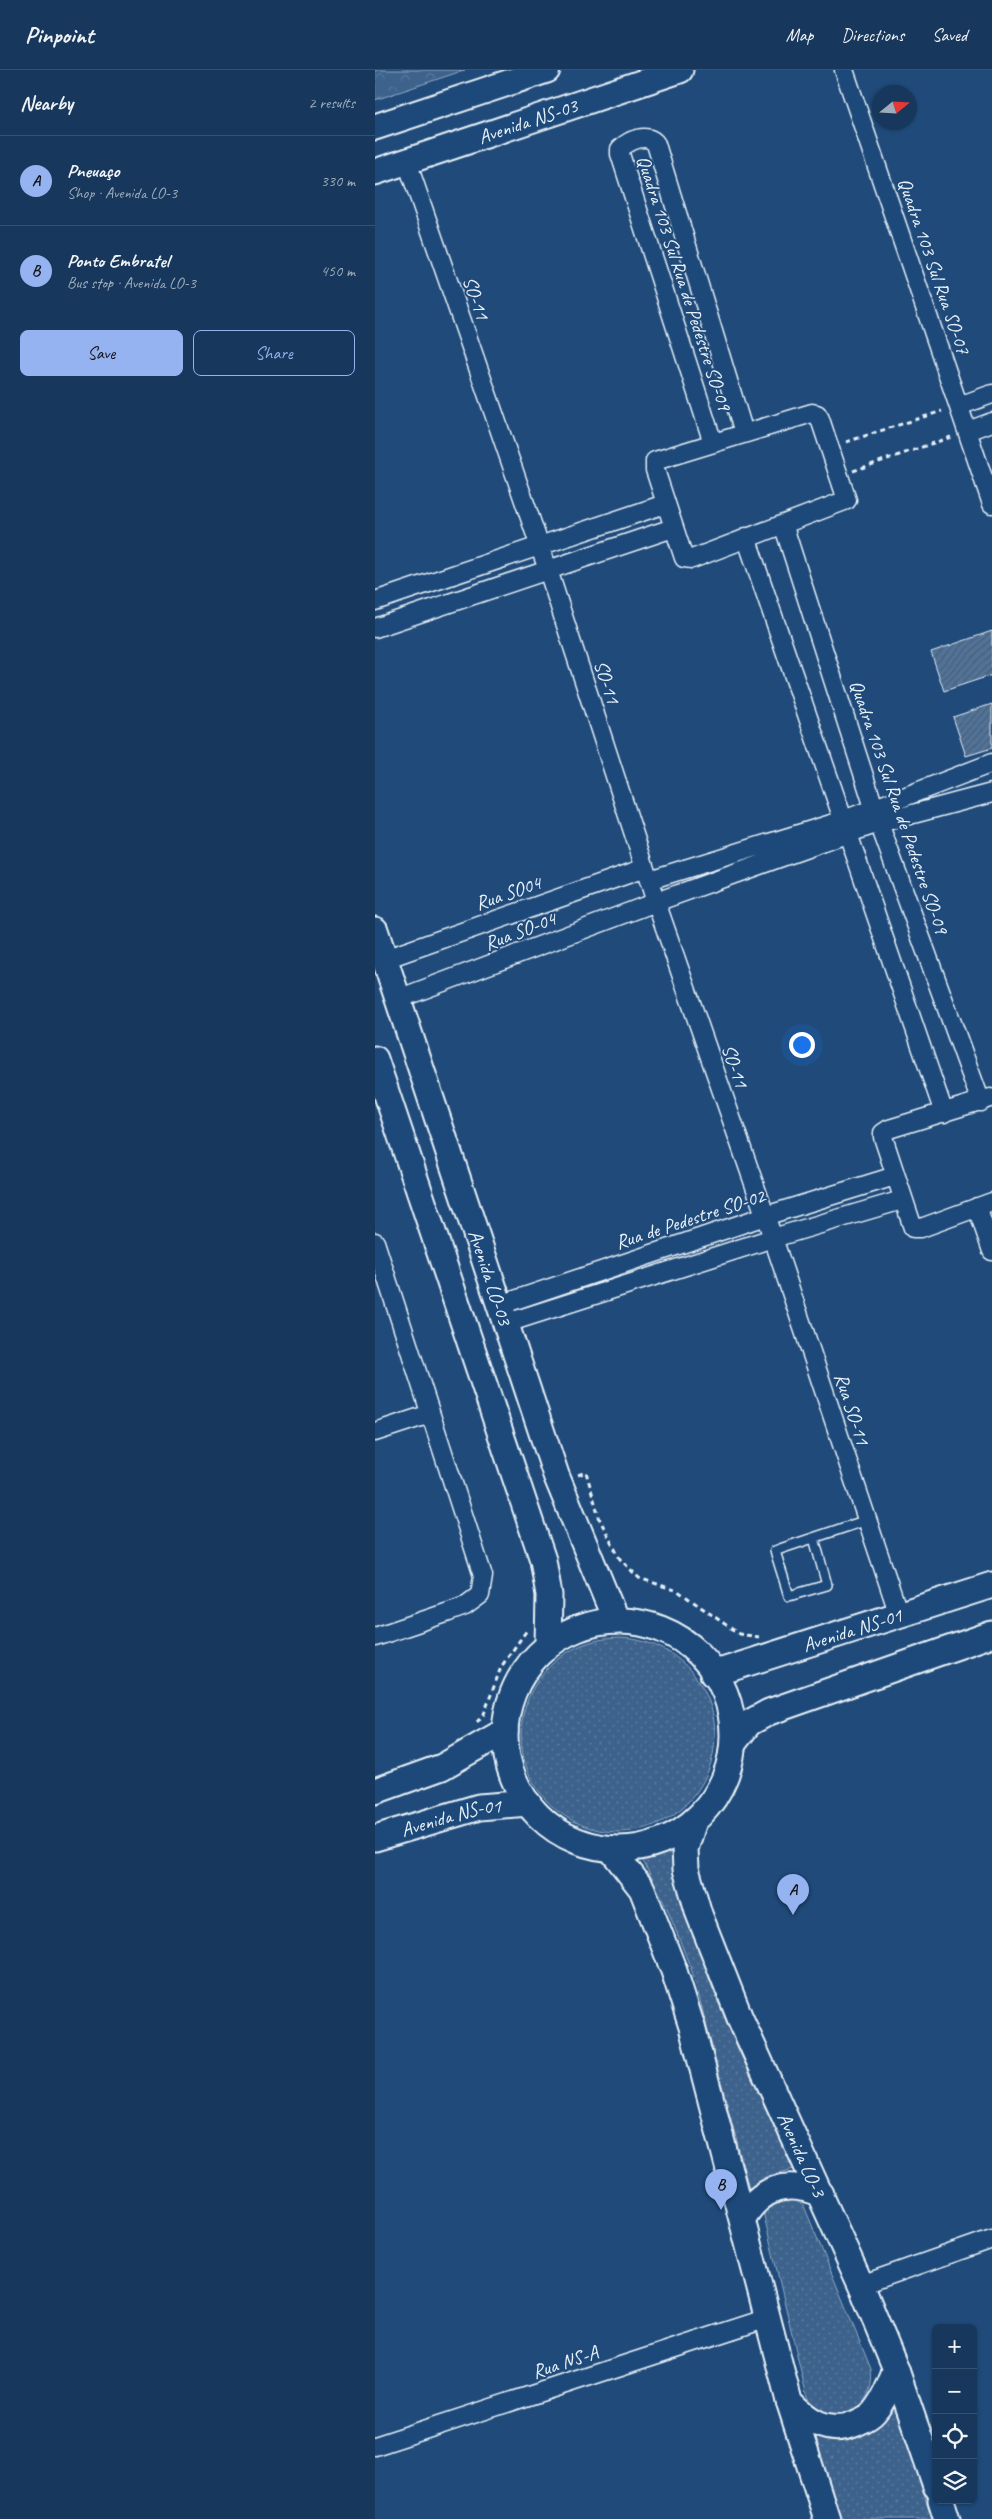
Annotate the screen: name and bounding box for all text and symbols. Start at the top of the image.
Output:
text: Pinpoint [25,20,94,50]
text: Map [786,24,813,46]
text: Directions [841,24,904,46]
text: Saved [932,24,967,46]
north arrow [872,85,917,130]
text: Nearby [20,90,73,116]
street label: Avenida NS-03 [475,92,582,149]
text: 2 results [308,93,355,113]
street label: Quadra 103 Sul Rua de Pedestre SO-09 [631,152,738,416]
text: Pneuaço [67,159,119,183]
text: A [32,171,40,191]
text: 330 m [321,171,355,191]
street label: Quadra 103 Sul Rua SO-07 [892,175,976,358]
text: Shop · Avenida LO-3 [67,183,177,203]
text: Ponto Embratel [67,249,169,273]
text: B [32,261,40,281]
text: 450 m [321,261,355,281]
text: Bus stop · Avenida LO-3 [67,273,196,293]
street label: SO-11 [457,273,495,324]
button: Save [20,330,183,376]
button: Share [193,330,355,376]
street label: SO-11 [588,657,626,708]
street label: Quadra 103 Sul Rua de Pedestre SO-09 [844,677,955,939]
street label: Rua SO04 [472,869,546,916]
street label: Rua SO-04 [481,905,561,956]
your location [789,1032,815,1058]
street label: SO-11 [716,1041,754,1092]
street label: Rua de Pedestre SO-02 [612,1182,770,1255]
street label: Avenida LO-03 [463,1226,518,1330]
street label: Rua SO-11 [829,1370,876,1449]
street label: Avenida NS-01 [799,1602,906,1657]
street label: Avenida NS-01 [398,1793,503,1842]
pin: A [777,1874,809,1915]
street label: Avenida LO-3 [772,2108,833,2203]
pin: B [705,2169,737,2210]
map controls [932,2324,977,2504]
button: + [932,2324,977,2369]
street label: Rua NS-A [529,2339,602,2384]
button: − [932,2369,977,2414]
button: locate [932,2414,977,2459]
button: layers [932,2459,977,2504]

